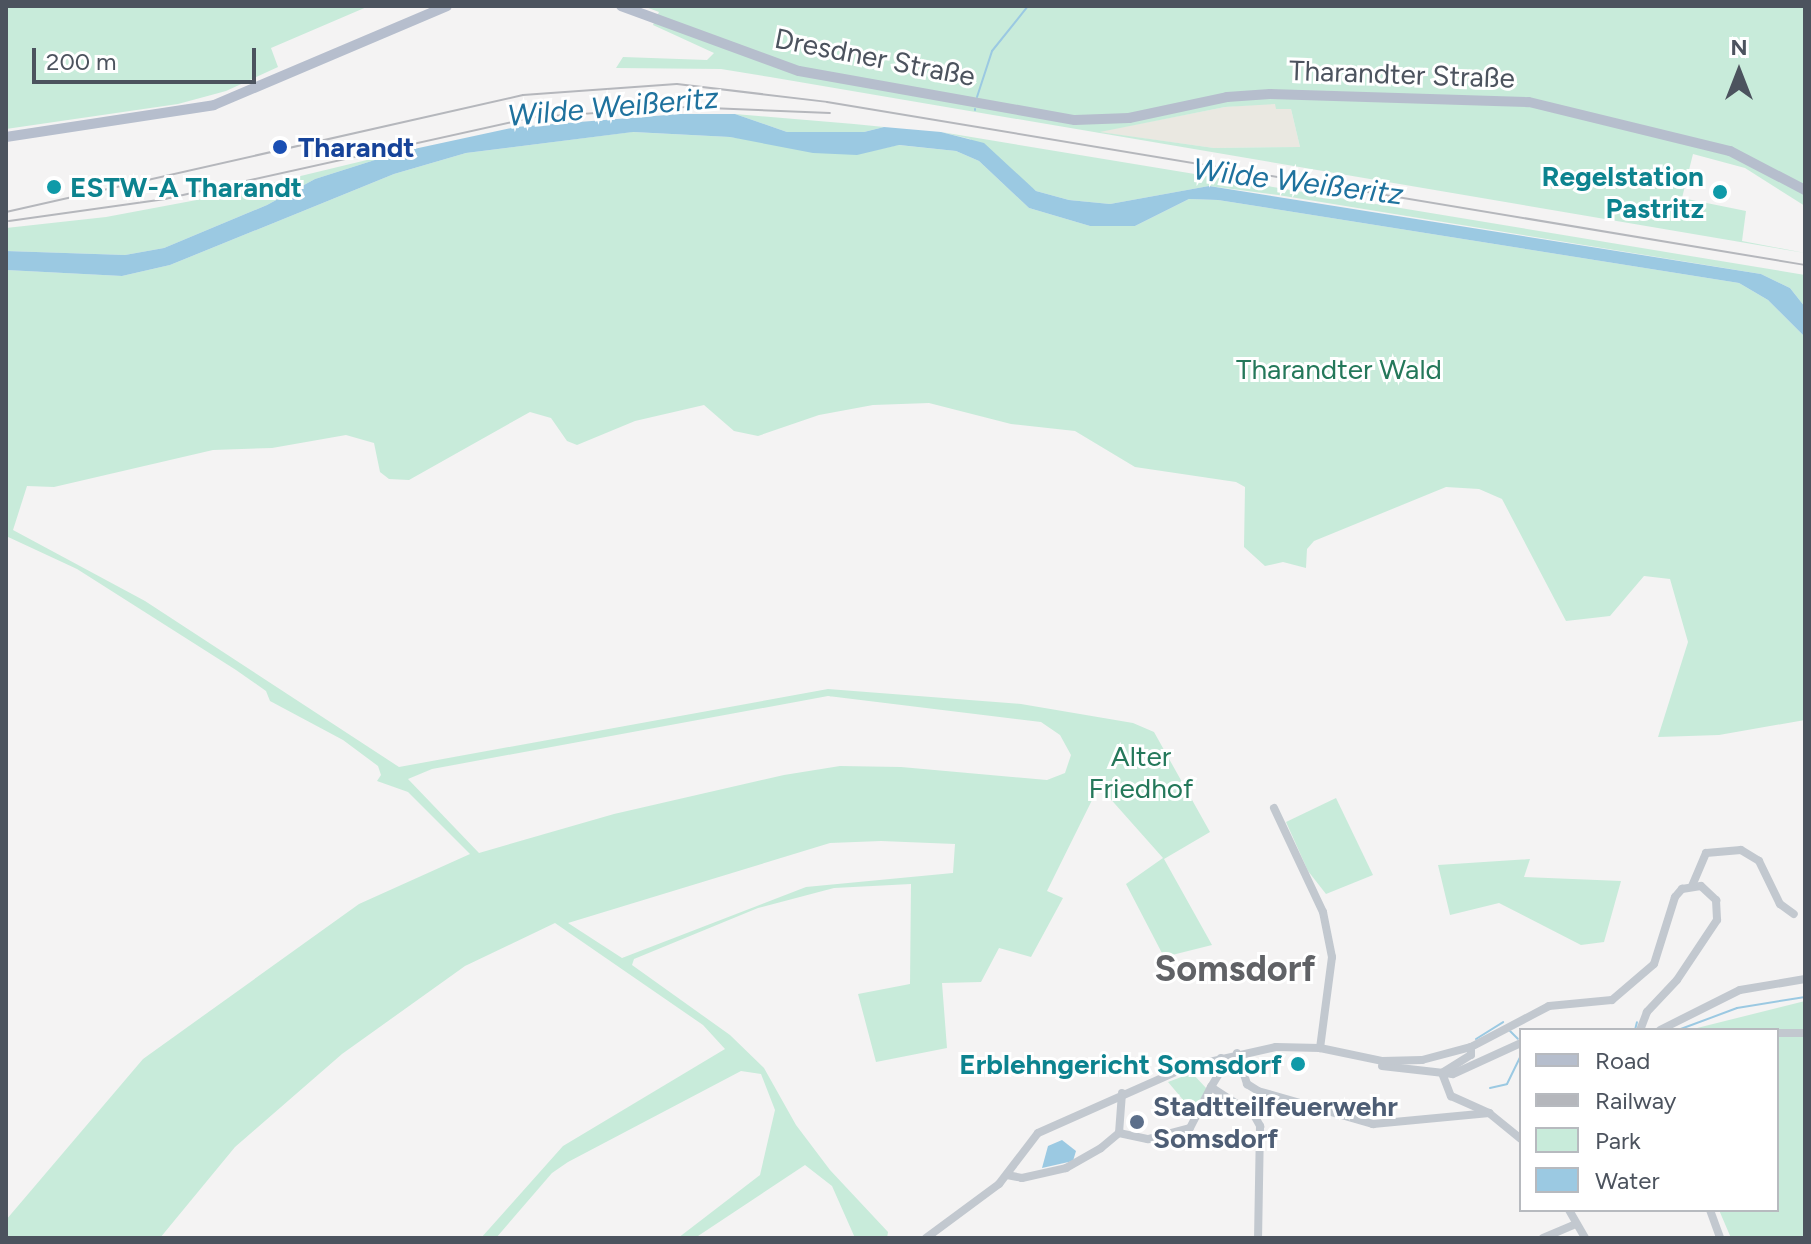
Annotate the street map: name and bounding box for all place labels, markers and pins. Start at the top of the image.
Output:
place label: Tharandt [298,130,415,164]
marker: Tharandt [269,136,291,158]
place label: Regelstation Pastritz [1541,159,1704,225]
place label: ESTW-A Tharandt [70,170,302,204]
marker: ESTW-A Tharandt [45,178,63,196]
marker: Regelstation Pastritz [1711,183,1729,201]
place label: Erblehngericht Somsdorf [959,1047,1282,1081]
marker: Erblehngericht Somsdorf [1289,1055,1307,1073]
place label: Stadtteilfeuerwehr Somsdorf [1153,1089,1398,1155]
marker: Stadtteilfeuerwehr Somsdorf [1128,1113,1146,1131]

